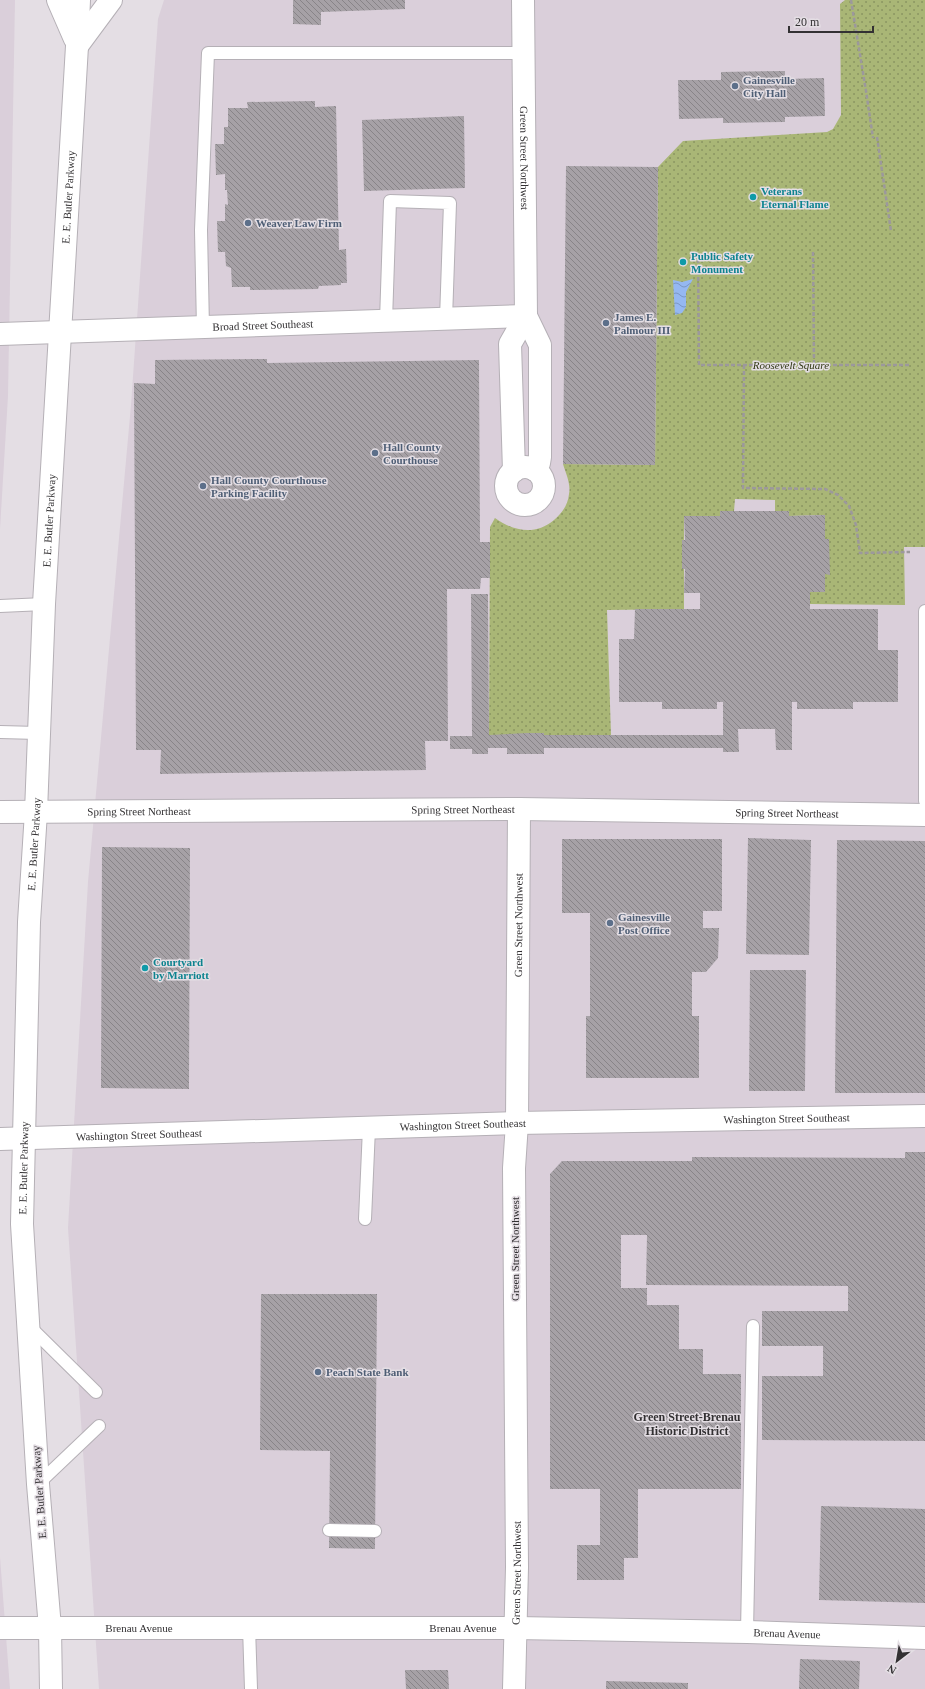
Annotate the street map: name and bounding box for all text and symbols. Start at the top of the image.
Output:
scale bar [789,8,873,34]
text: 20 m [795,15,820,29]
place label: Gainesville City Hall [743,74,795,99]
marker: Gainesville City Hall [730,81,740,91]
street label: Green Street Northwest [518,106,531,210]
street label: E. E. Butler Parkway [59,150,77,244]
place label: Veterans Eternal Flame [761,185,829,210]
marker: Veterans Eternal Flame [748,192,758,202]
place label: Weaver Law Firm [256,217,342,229]
marker: Weaver Law Firm [243,218,253,228]
place label: Public Safety Monument [691,250,754,275]
marker: Public Safety Monument [678,257,688,267]
place label: James E. Palmour III [614,311,670,336]
street label: Broad Street Southeast [212,317,313,333]
marker: James E. Palmour III [601,318,611,328]
park label: Roosevelt Square [752,359,829,371]
place label: Hall County Courthouse [383,441,441,466]
marker: Hall County Courthouse [370,448,380,458]
street label: E. E. Butler Parkway [40,473,58,568]
place label: Hall County Courthouse Parking Facility [211,474,327,499]
marker: Hall County Courthouse Parking Facility [198,481,208,491]
street label: E. E. Butler Parkway [25,797,43,891]
street label: Spring Street Northeast [411,803,515,816]
street label: Spring Street Northeast [87,805,191,817]
street label: Spring Street Northeast [735,806,839,820]
street label: Green Street Northwest [512,873,525,977]
place label: Gainesville Post Office [618,911,670,936]
marker: Gainesville Post Office [605,918,615,928]
place label: Courtyard by Marriott [153,956,209,981]
marker: Courtyard by Marriott [140,963,150,973]
street label: Washington Street Southeast [723,1111,850,1125]
street label: Washington Street Southeast [399,1117,526,1133]
street label: E. E. Butler Parkway [16,1121,30,1215]
street label: Washington Street Southeast [76,1127,202,1143]
street label: Green Street Northwest [509,1197,521,1301]
place label: Peach State Bank [326,1366,409,1378]
marker: Peach State Bank [313,1367,323,1377]
district label: Green Street-Brenau Historic District [634,1410,741,1438]
street label: E. E. Butler Parkway [30,1445,48,1539]
street label: Green Street Northwest [510,1521,523,1625]
street label: Brenau Avenue [105,1622,173,1634]
street label: Brenau Avenue [429,1622,497,1634]
street label: Brenau Avenue [753,1626,821,1640]
north arrow [877,1641,917,1681]
text: N [885,1662,898,1677]

